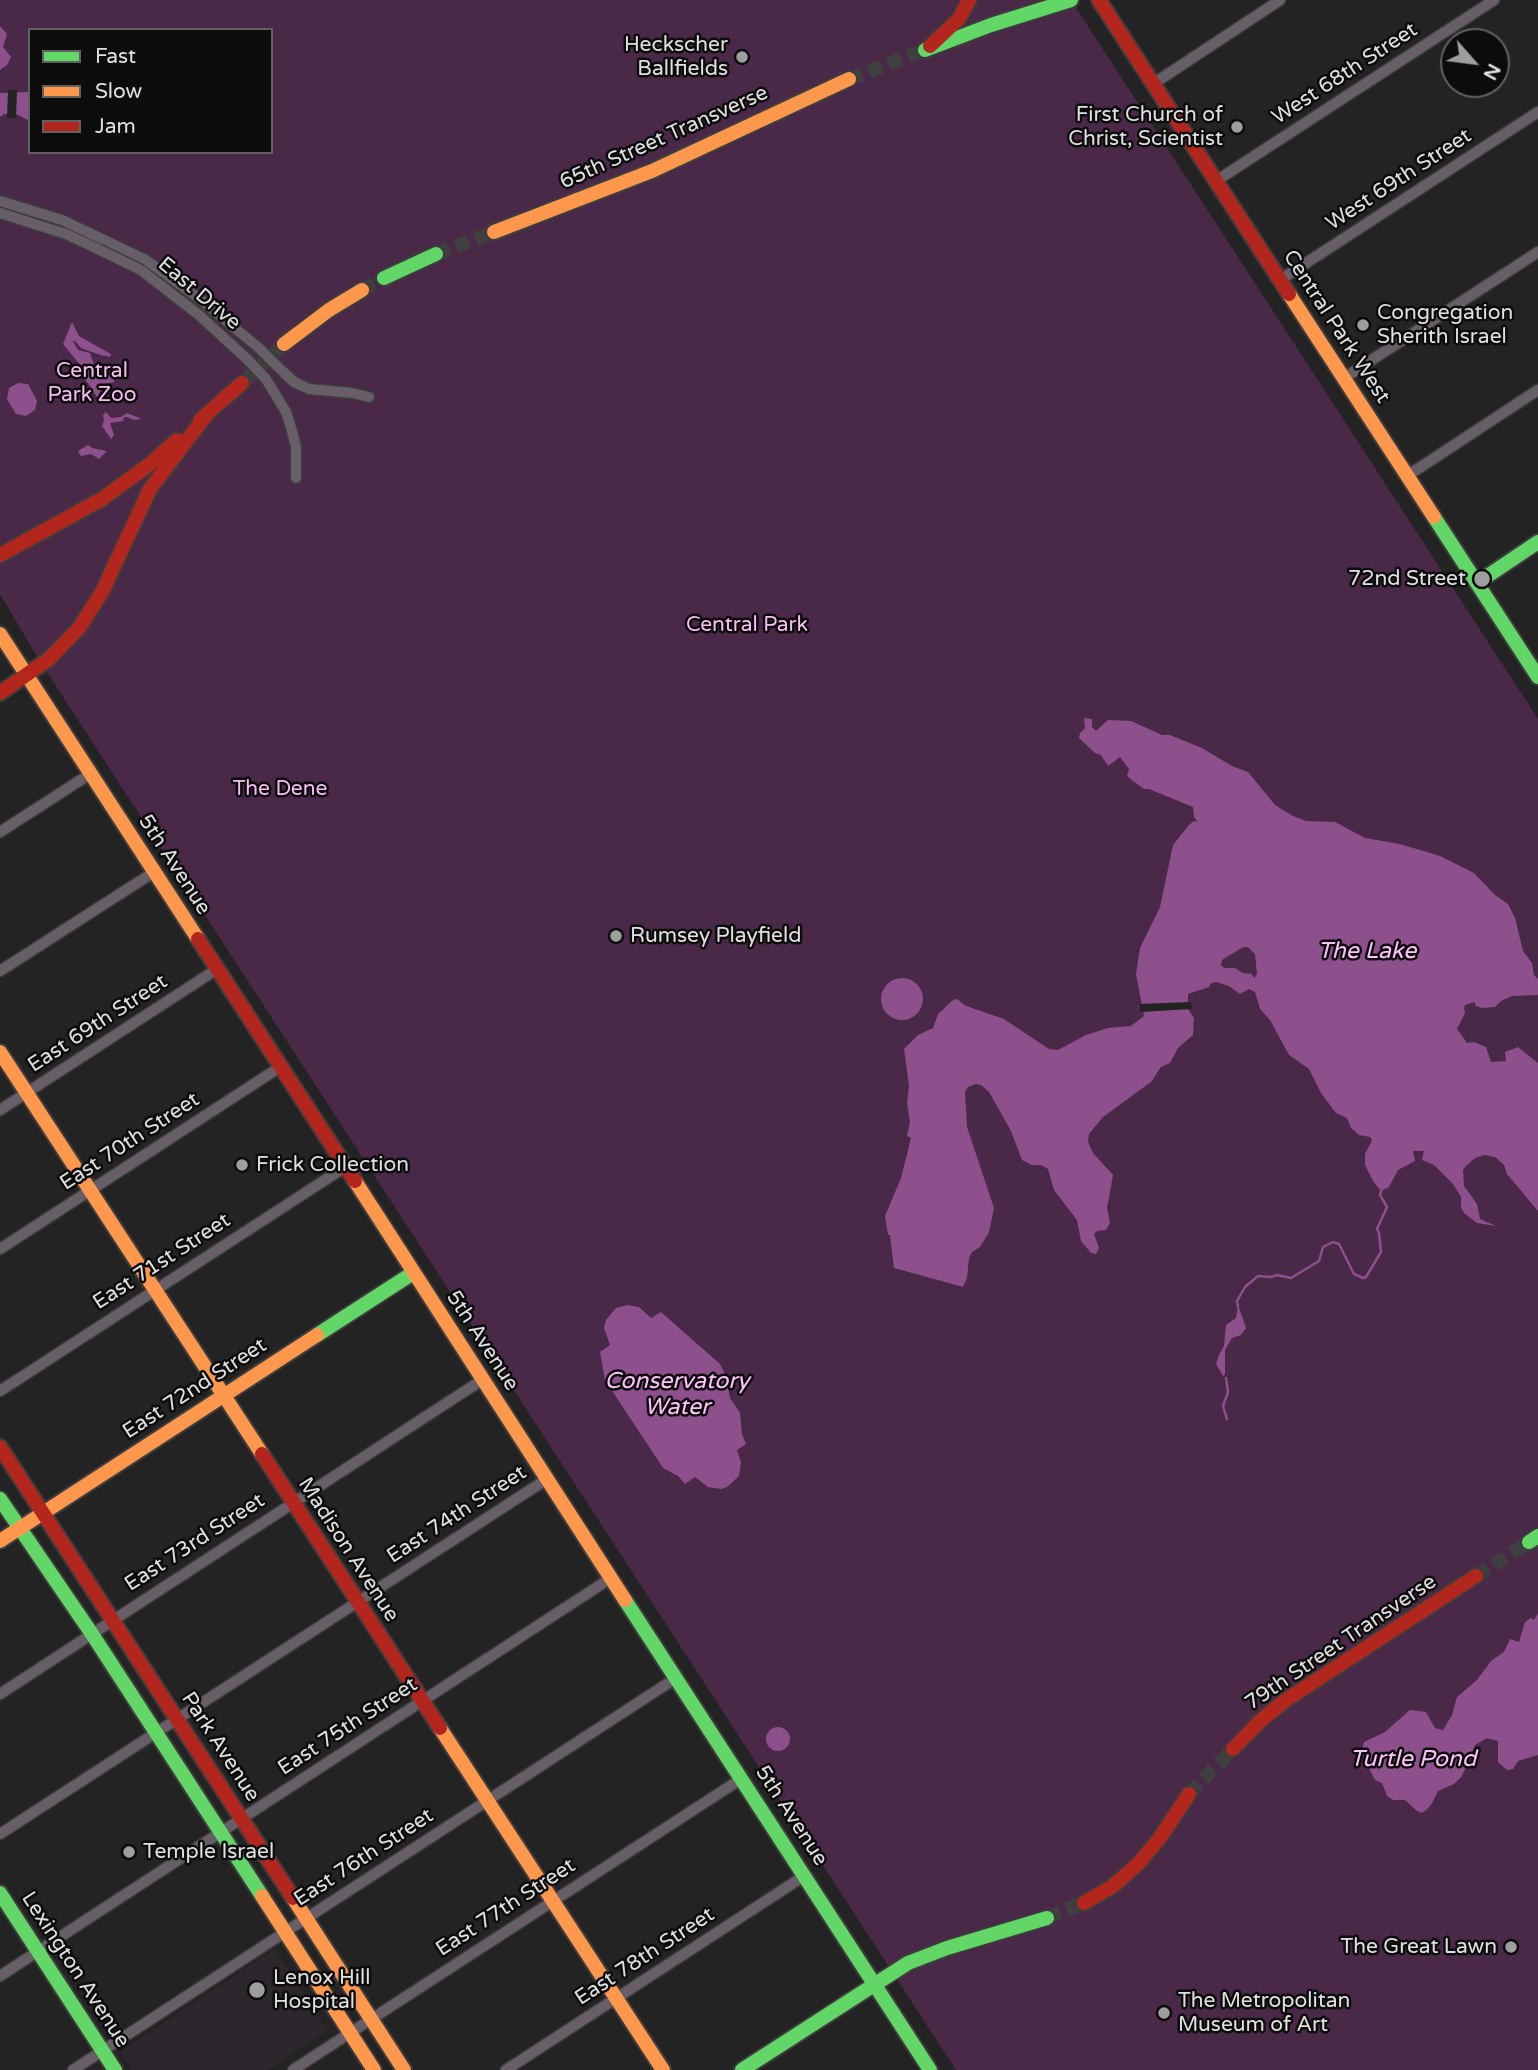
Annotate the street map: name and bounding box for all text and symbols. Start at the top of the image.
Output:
street label: West 68th Street [1268,18,1422,130]
legend [28,28,273,154]
north arrow [1440,28,1510,98]
place label: Heckscher Ballfields [624,32,728,82]
text: Fast [95,44,136,69]
marker: Heckscher Ballfields [734,49,750,65]
text: N [1478,60,1505,84]
text: Slow [95,79,142,104]
street label: 65th Street Transverse [556,81,772,195]
place label: First Church of Christ, Scientist [1068,102,1223,152]
text: Jam [95,114,136,139]
marker: First Church of Christ, Scientist [1229,119,1245,135]
street label: West 69th Street [1322,124,1476,236]
street label: Central Park West [1277,246,1395,408]
street label: East Drive [153,252,245,336]
place label: Congregation Sherith Israel [1377,300,1513,350]
marker: Congregation Sherith Israel [1355,317,1371,333]
park label: Central Park Zoo [47,358,137,408]
place label: 72nd Street [1348,566,1466,592]
marker: 72nd Street [1472,569,1492,589]
park label: Central Park [686,612,808,638]
park label: The Dene [233,776,327,802]
street label: 5th Avenue [132,810,216,920]
place label: Rumsey Playfield [630,923,801,949]
marker: Rumsey Playfield [608,928,624,944]
water label: The Lake [1318,938,1416,966]
street label: East 69th Street [24,970,172,1078]
street label: East 70th Street [56,1088,204,1196]
place label: Frick Collection [256,1152,409,1178]
marker: Frick Collection [234,1157,250,1173]
street label: East 71st Street [89,1208,235,1316]
street label: 5th Avenue [440,1286,524,1396]
street label: East 72nd Street [118,1333,272,1445]
water label: Conservatory Water [605,1368,749,1422]
street label: East 74th Street [383,1461,531,1569]
street label: Madison Avenue [292,1473,404,1627]
street label: East 73rd Street [120,1488,270,1598]
street label: 79th Street Transverse [1241,1570,1441,1716]
street label: East 75th Street [274,1673,422,1781]
street label: Park Avenue [175,1688,265,1806]
water label: Turtle Pond [1350,1746,1476,1774]
street label: 5th Avenue [749,1761,833,1871]
street label: East 76th Street [290,1804,438,1912]
place label: Temple Israel [143,1839,274,1865]
marker: Temple Israel [121,1844,137,1860]
street label: East 77th Street [432,1854,580,1962]
street label: Lexington Avenue [15,1887,135,2053]
street label: East 78th Street [571,1903,719,2011]
place label: The Great Lawn [1341,1934,1497,1960]
marker: The Great Lawn [1503,1939,1519,1955]
place label: Lenox Hill Hospital [273,1965,370,2015]
marker: Lenox Hill Hospital [247,1980,267,2000]
place label: The Metropolitan Museum of Art [1178,1988,1350,2038]
marker: The Metropolitan Museum of Art [1156,2005,1172,2021]

